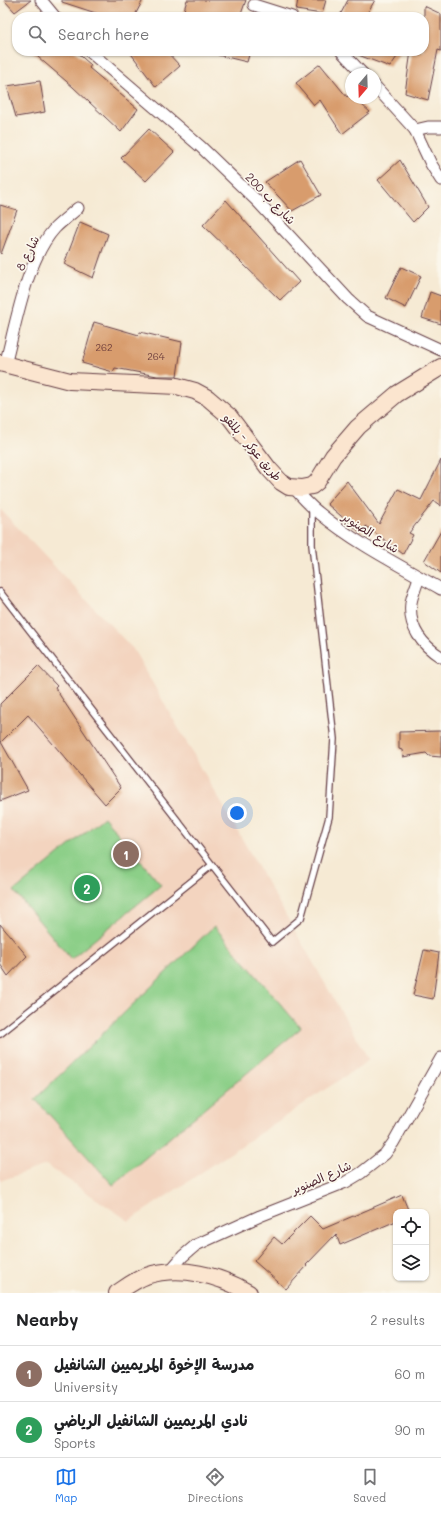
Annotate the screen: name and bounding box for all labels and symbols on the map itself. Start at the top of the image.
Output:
north arrow [345,68,381,104]
street label: شارع ب 200 [241,169,300,229]
street label: شارع 8 [12,233,44,274]
house number: 262 [95,340,113,354]
house number: 264 [147,349,165,363]
street label: طريق عوكر - بللفو [219,409,286,485]
street label: شارع الصنوبر [338,507,402,558]
your location [227,803,247,823]
pin: 1 [113,839,139,869]
pin: 2 [74,873,100,903]
street label: شارع الصنوبر [288,1157,354,1200]

